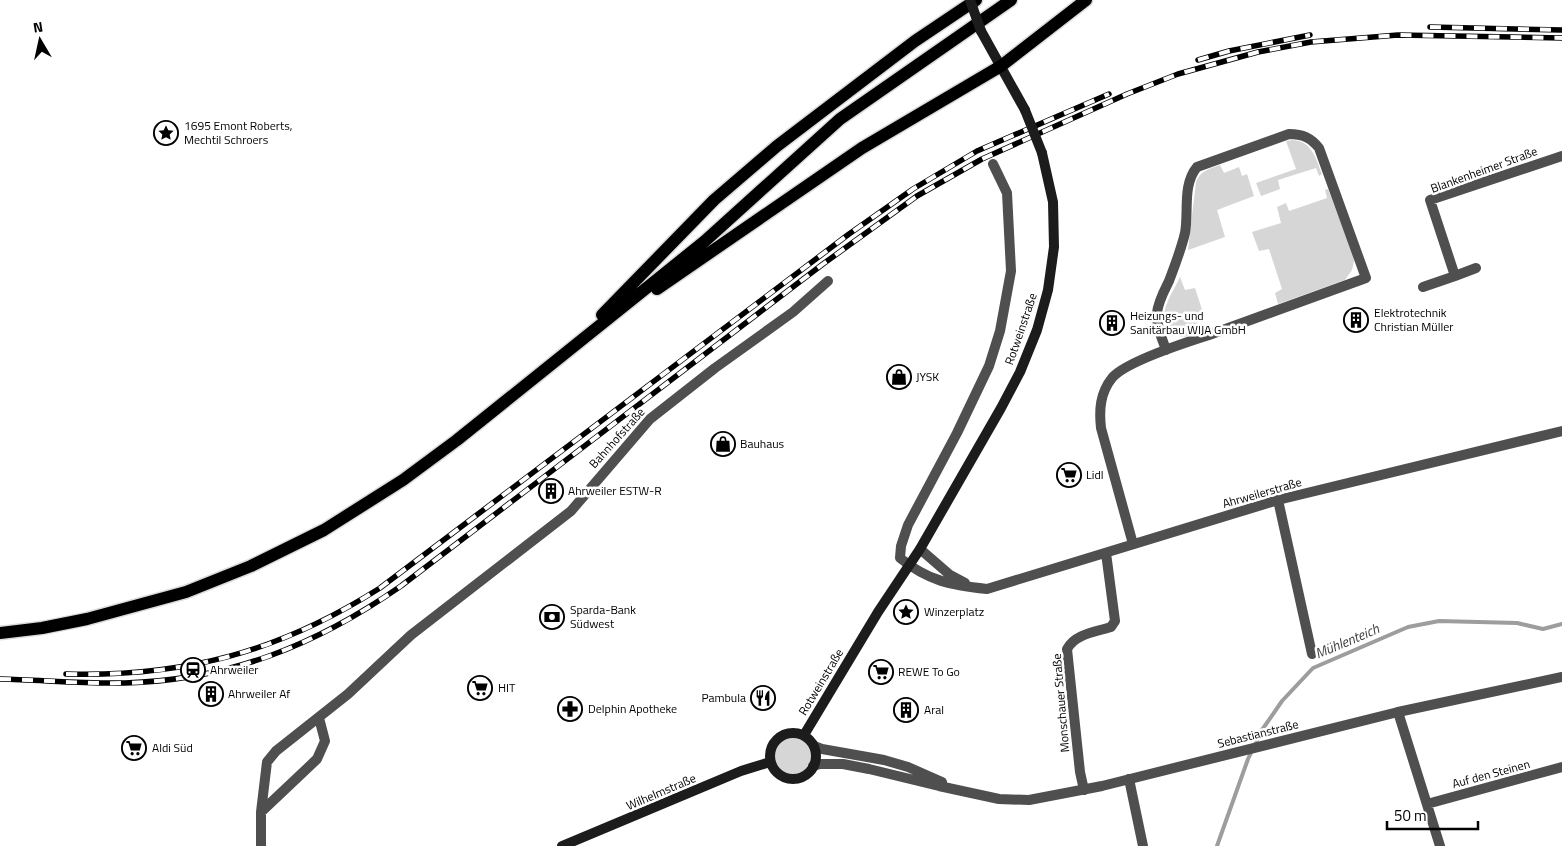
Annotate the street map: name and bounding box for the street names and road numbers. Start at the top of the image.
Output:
street label: Blankenheimer Straße [1428,141,1540,198]
street label: Rotweinstraße [999,290,1042,367]
street label: Bahnhofstraße [584,403,649,472]
street label: Ahrweilerstraße [1220,472,1304,513]
street label: Rotweinstraße [793,645,848,719]
street label: Monschauer Straße [1047,653,1074,753]
street label: Sebastianstraße [1215,714,1300,753]
street label: Auf den Steinen [1450,754,1532,793]
street label: Wilhelmstraße [623,768,699,815]

